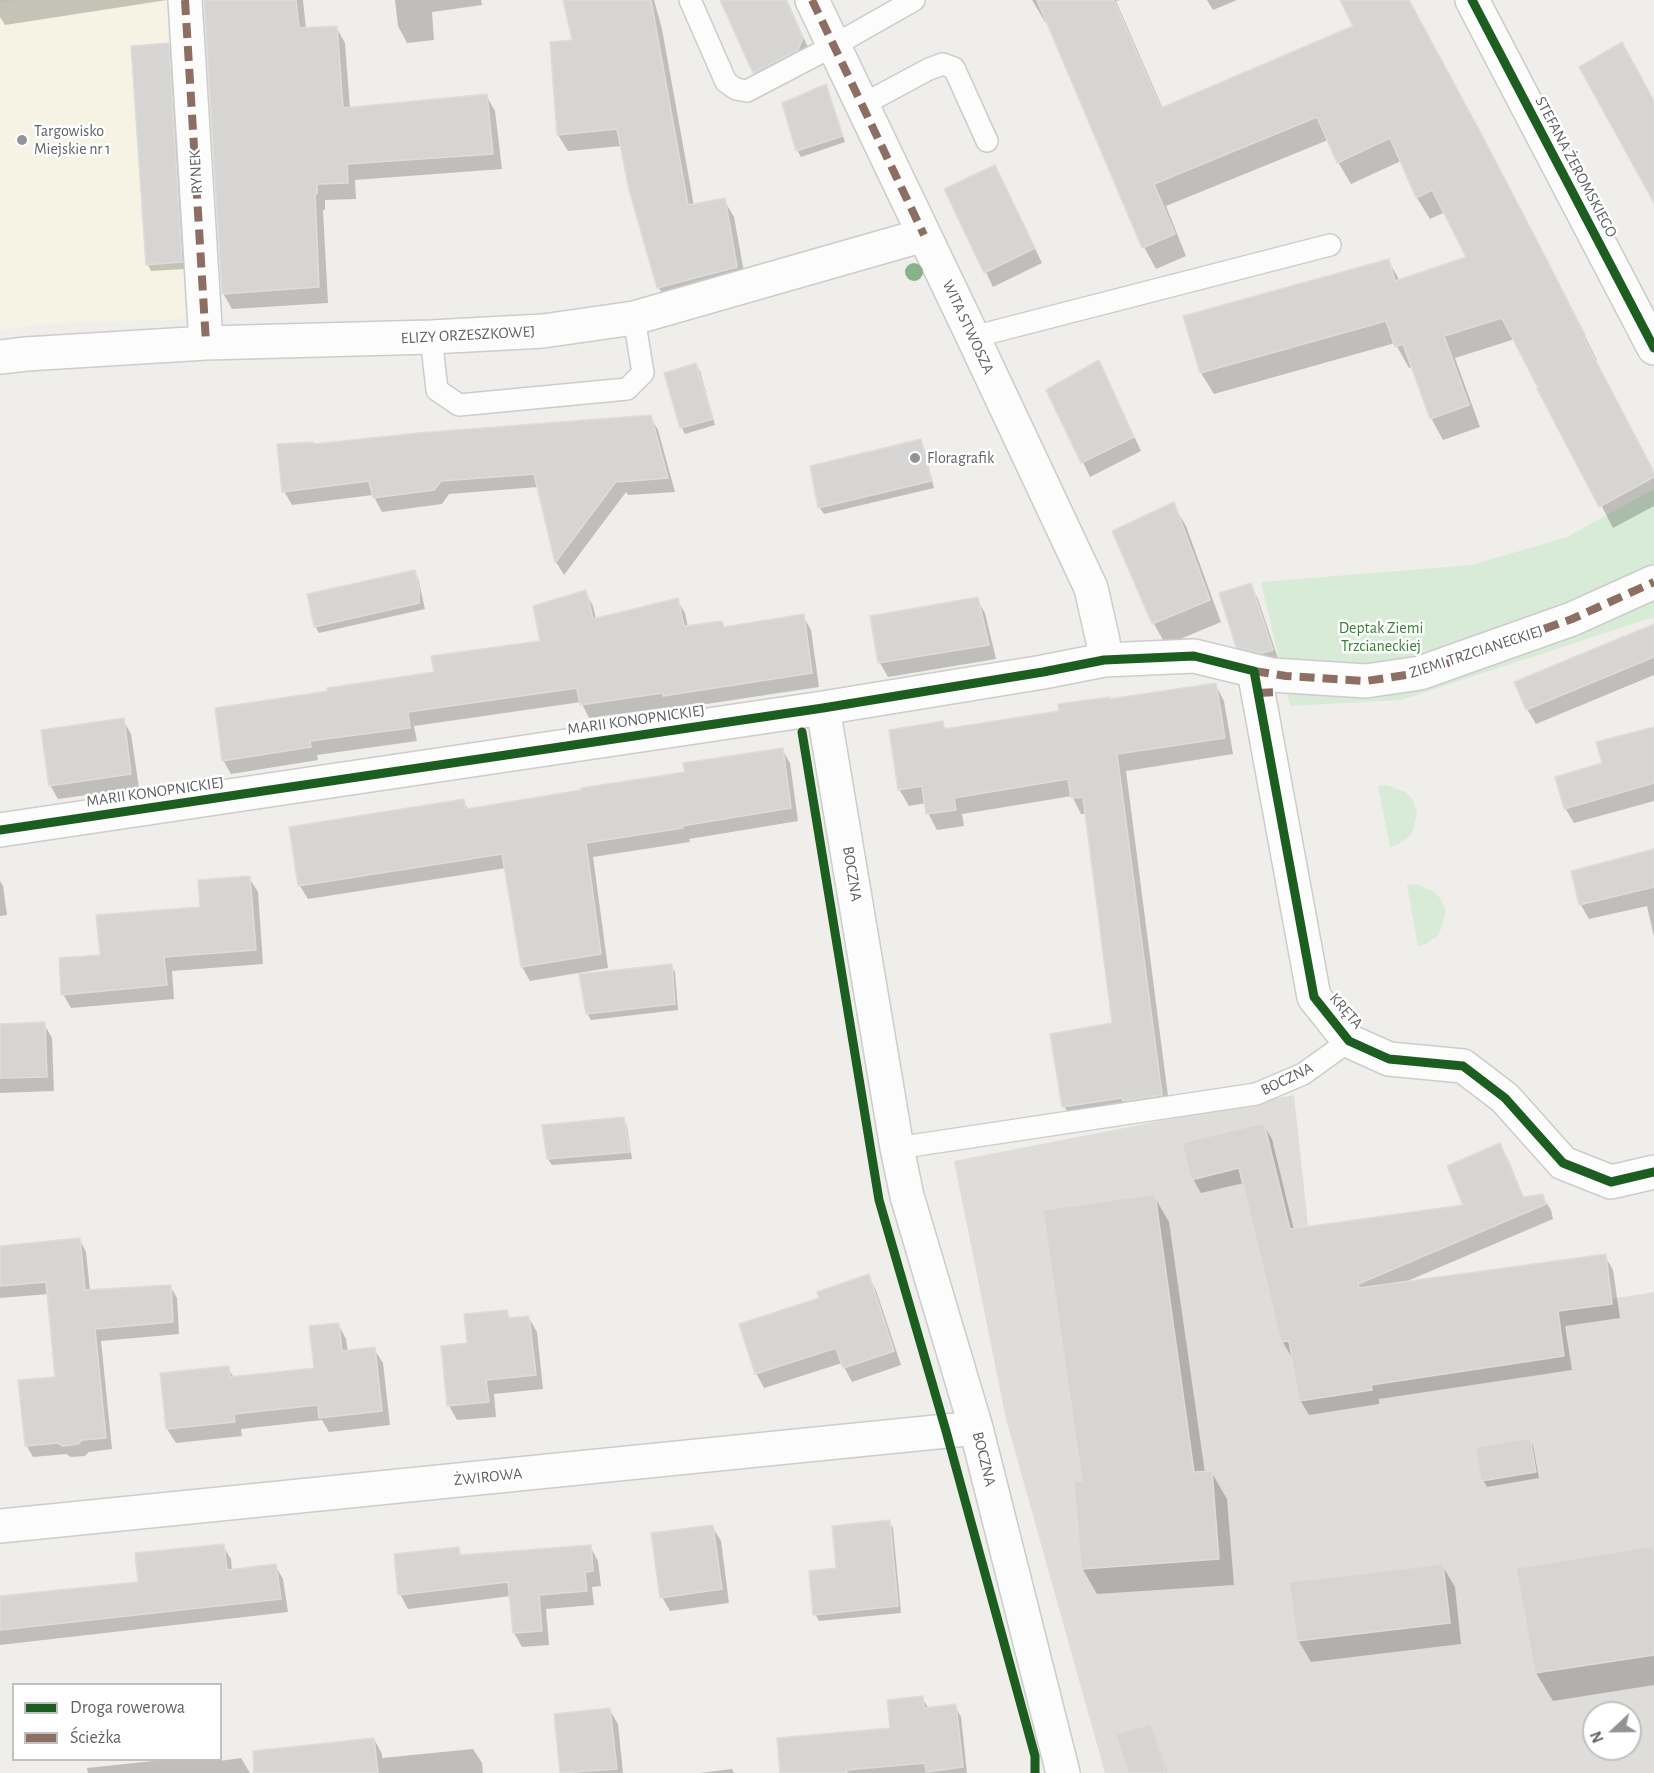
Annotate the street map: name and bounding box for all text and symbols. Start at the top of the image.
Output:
street label: STEFANA ŻEROMSKIEGO [1531,93,1621,241]
place label: Targowisko Miejskie nr 1 [34,121,111,159]
marker: Targowisko Miejskie nr 1 [15,133,29,147]
street label: RYNEK [185,149,207,195]
street label: WITA STWOSZA [938,277,998,377]
street label: ELIZY ORZESZKOWEJ [400,322,536,348]
place label: Floragrafik [927,448,994,468]
marker: Floragrafik [908,451,922,465]
park label: Deptak Ziemi Trzcianeckiej [1339,618,1423,656]
street label: ZIEMI TRZCIANECKIEJ [1407,621,1545,683]
street label: MARII KONOPNICKIEJ [566,701,706,739]
street label: MARII KONOPNICKIEJ [85,773,225,811]
street label: BOCZNA [838,845,866,903]
street label: KRĘTA [1325,989,1367,1033]
street label: BOCZNA [1258,1058,1316,1100]
street label: BOCZNA [968,1430,1000,1488]
street label: ŻWIROWA [453,1464,523,1490]
legend [12,1683,222,1761]
text: Droga rowerowa [70,1699,185,1717]
north arrow [1582,1701,1642,1761]
text: Ścieżka [70,1729,121,1747]
text: N [1588,1729,1607,1745]

